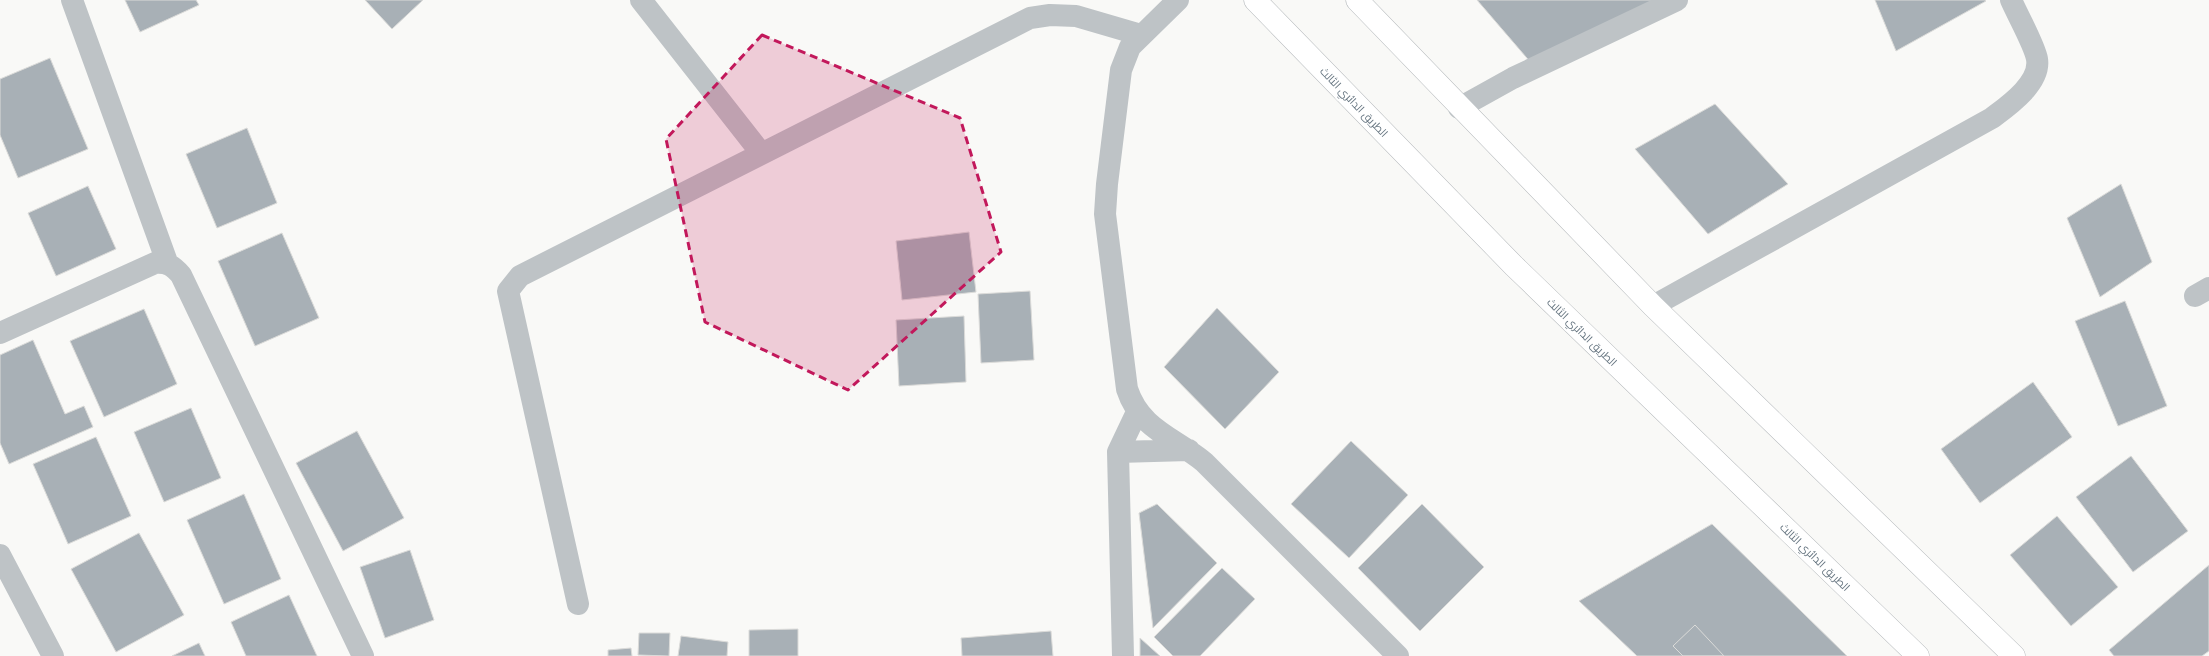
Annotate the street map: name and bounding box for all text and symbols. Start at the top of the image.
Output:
street label: الطريق الدائري الثالث [1316,65,1390,141]
street label: الطريق الدائري الثالث [1543,296,1619,370]
street label: الطريق الدائري الثالث [1776,521,1852,595]

